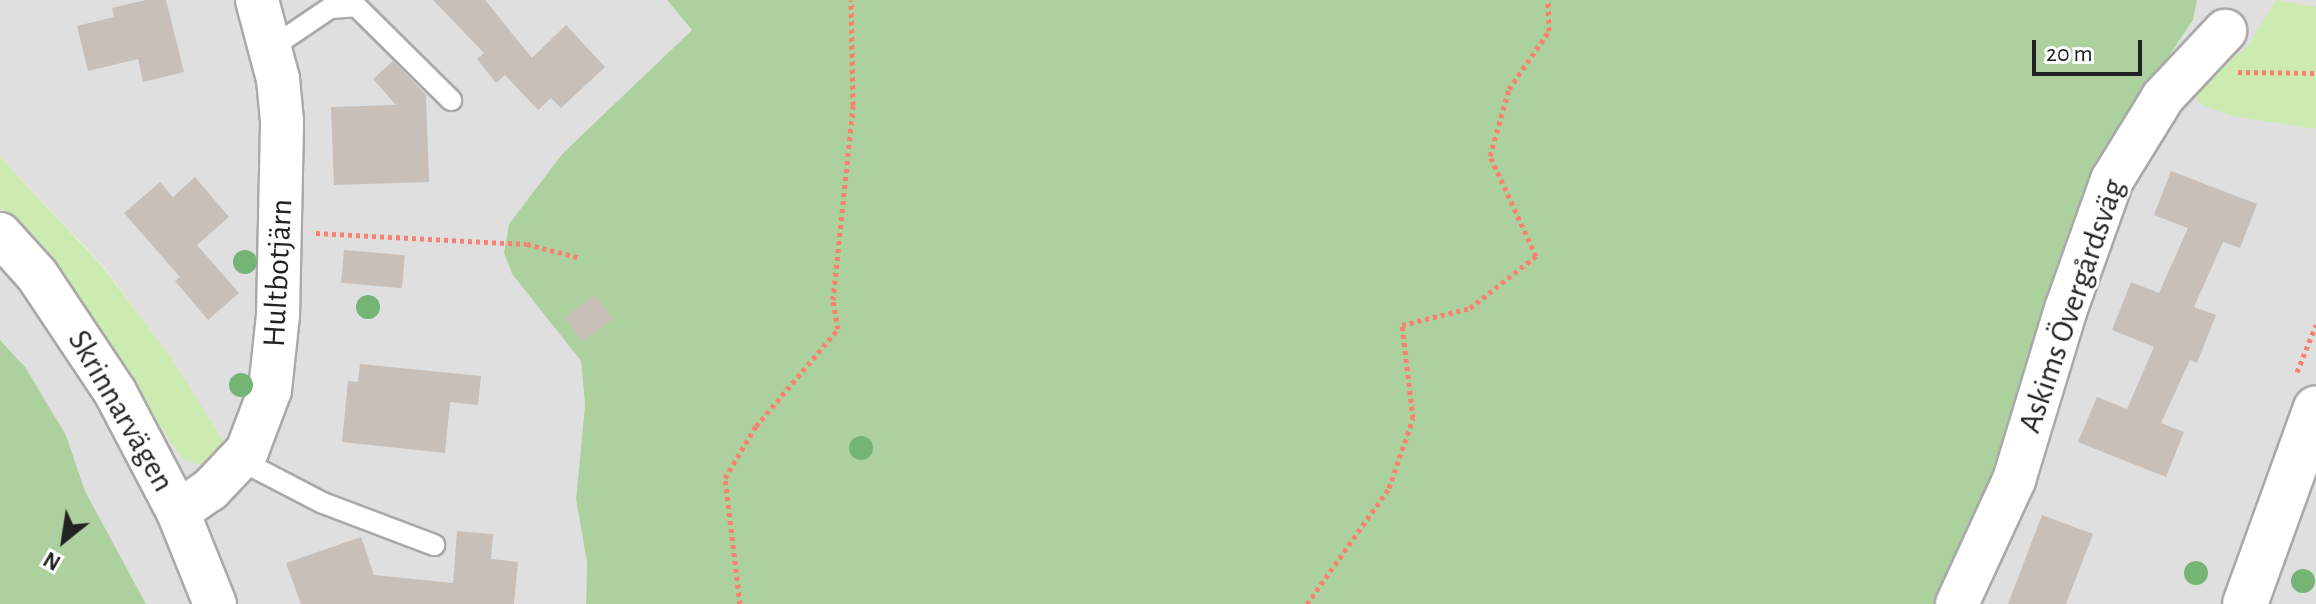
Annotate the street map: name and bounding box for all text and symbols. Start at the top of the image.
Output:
scale bar [2036,24,2146,74]
text: 20 m [2046,42,2093,66]
street label: Askims Övergårdsväg [2011,174,2133,438]
street label: Hultbotjärn [255,198,301,348]
street label: Skrinnarvägen [59,323,183,499]
north arrow [24,500,104,580]
text: N [40,547,64,574]

